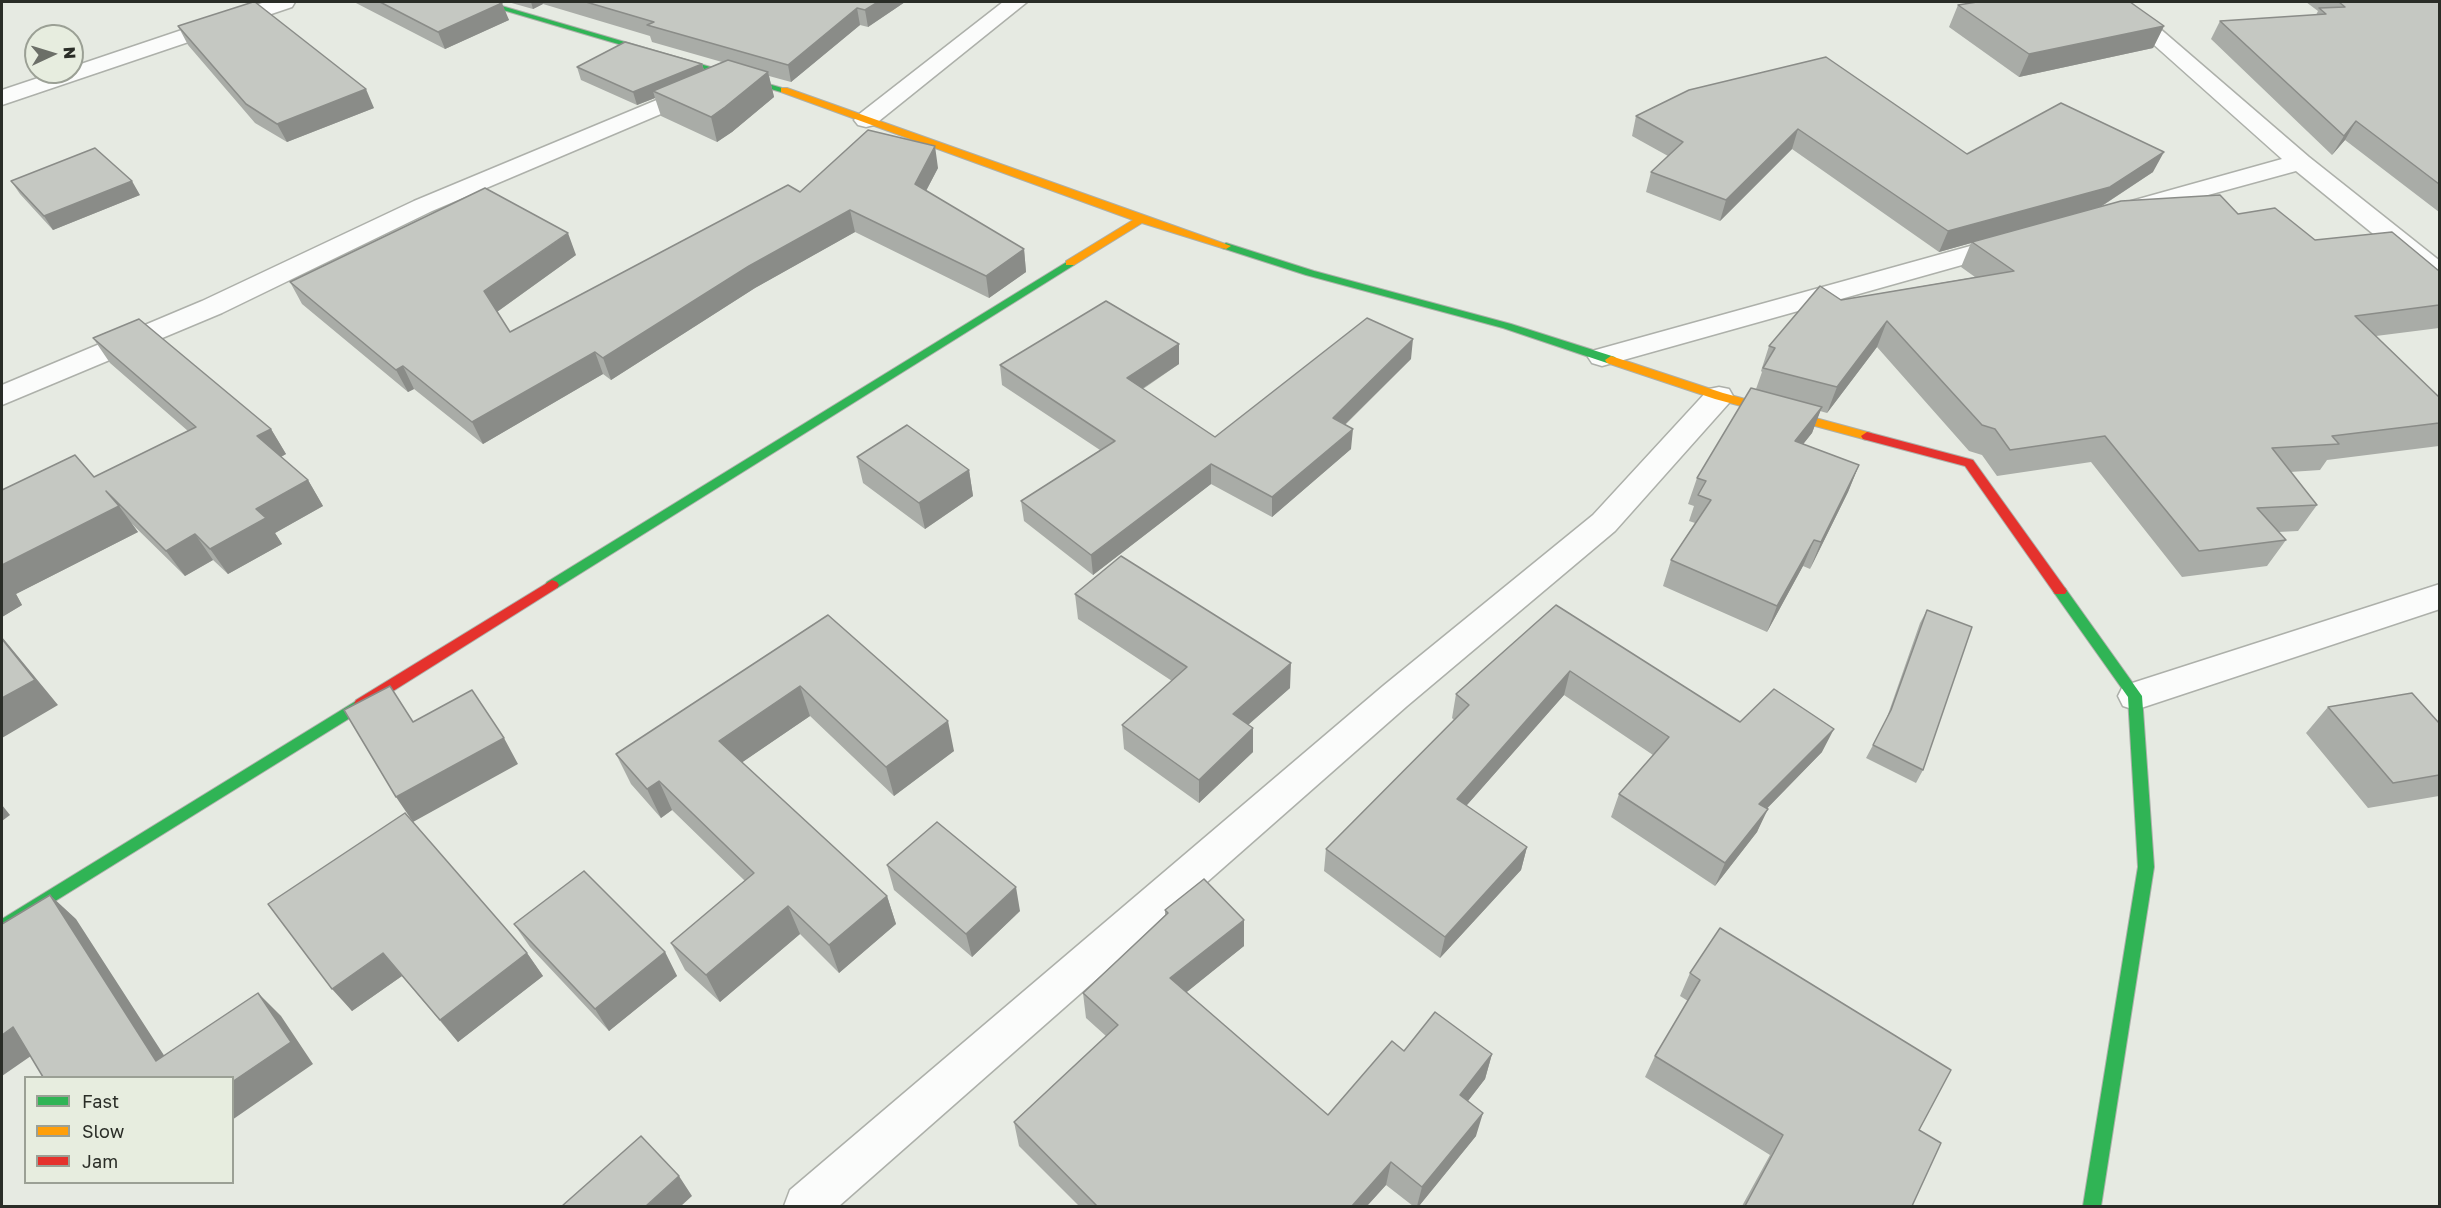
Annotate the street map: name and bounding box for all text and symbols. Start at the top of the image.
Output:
north arrow [24,24,84,84]
text: N [60,46,80,60]
legend [24,1076,234,1184]
text: Fast [82,1090,119,1112]
text: Slow [82,1120,124,1142]
text: Jam [82,1150,118,1172]

